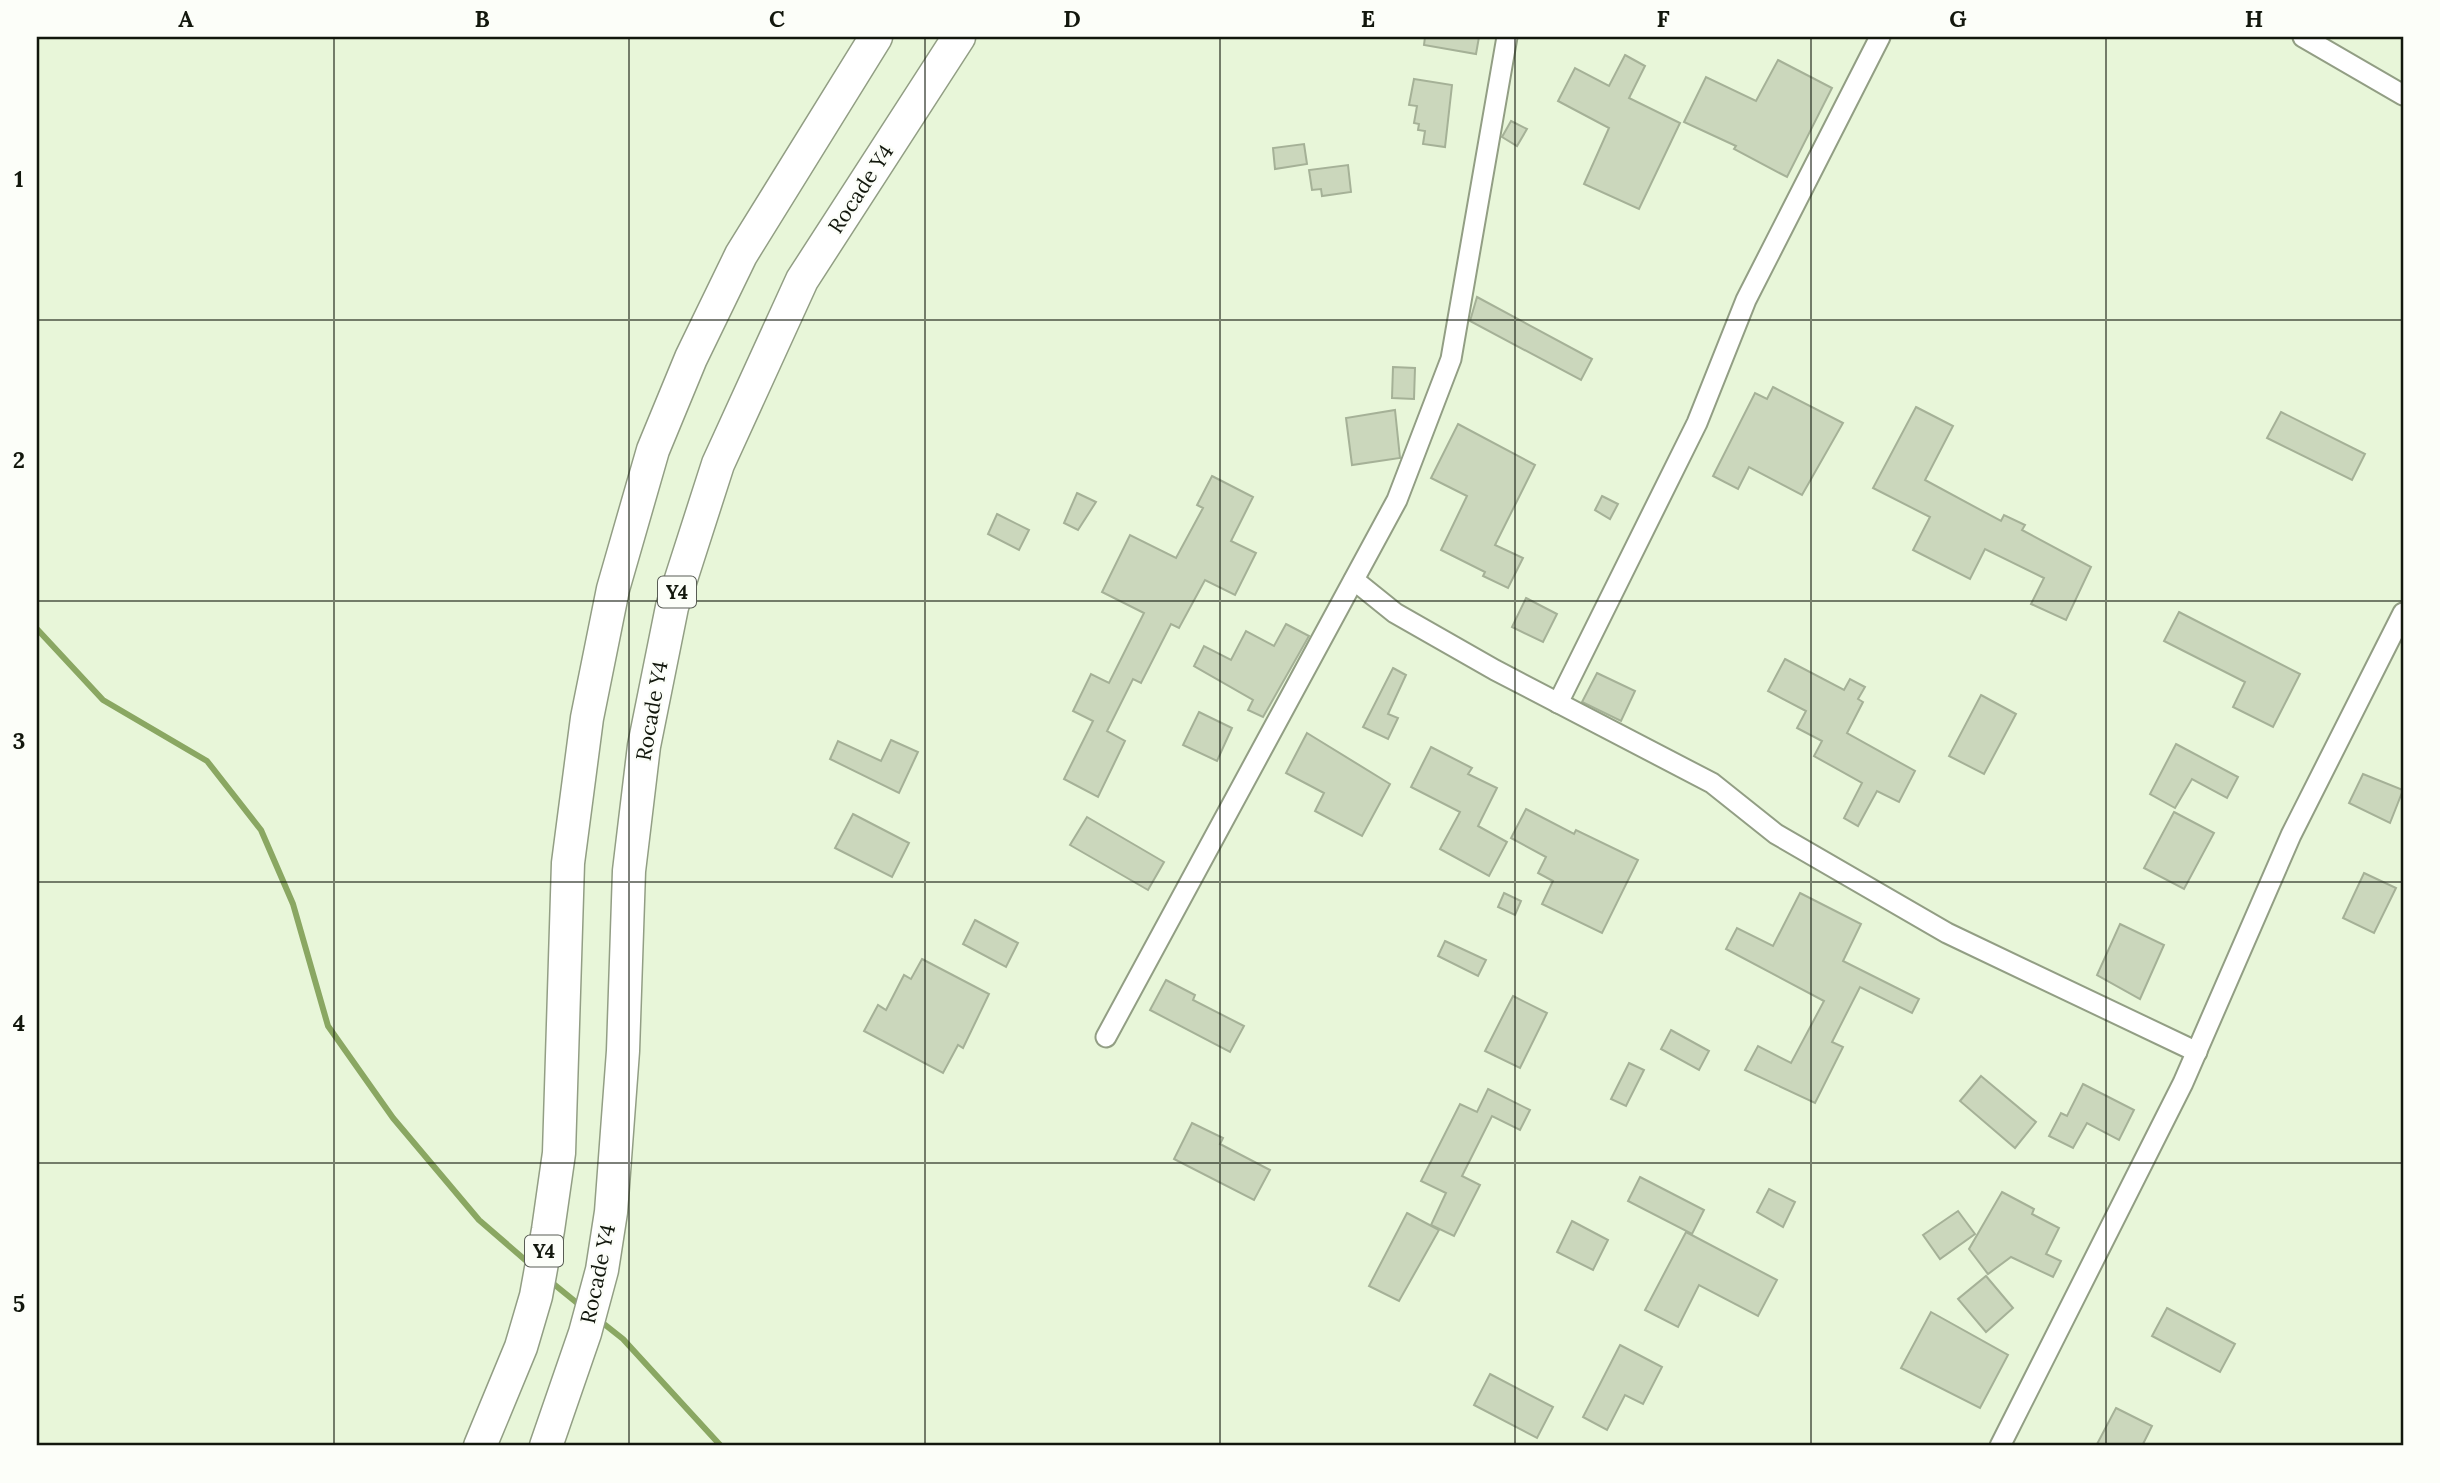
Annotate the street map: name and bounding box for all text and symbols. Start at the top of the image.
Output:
text: A [178,4,194,33]
text: B [474,4,490,33]
text: C [769,4,785,33]
text: D [1063,4,1081,33]
text: E [1361,4,1375,33]
text: F [1656,4,1670,33]
text: G [1949,4,1967,33]
text: H [2245,4,2263,33]
street label: Rocade Y4 [822,139,899,238]
text: 1 [14,164,24,193]
text: 2 [13,445,25,474]
road number: Y4 [658,576,696,608]
street label: Rocade Y4 [629,659,674,763]
text: 3 [13,726,25,755]
text: 4 [13,1008,25,1037]
street label: Rocade Y4 [574,1222,621,1326]
road number: Y4 [525,1236,563,1266]
text: 5 [13,1289,25,1318]

